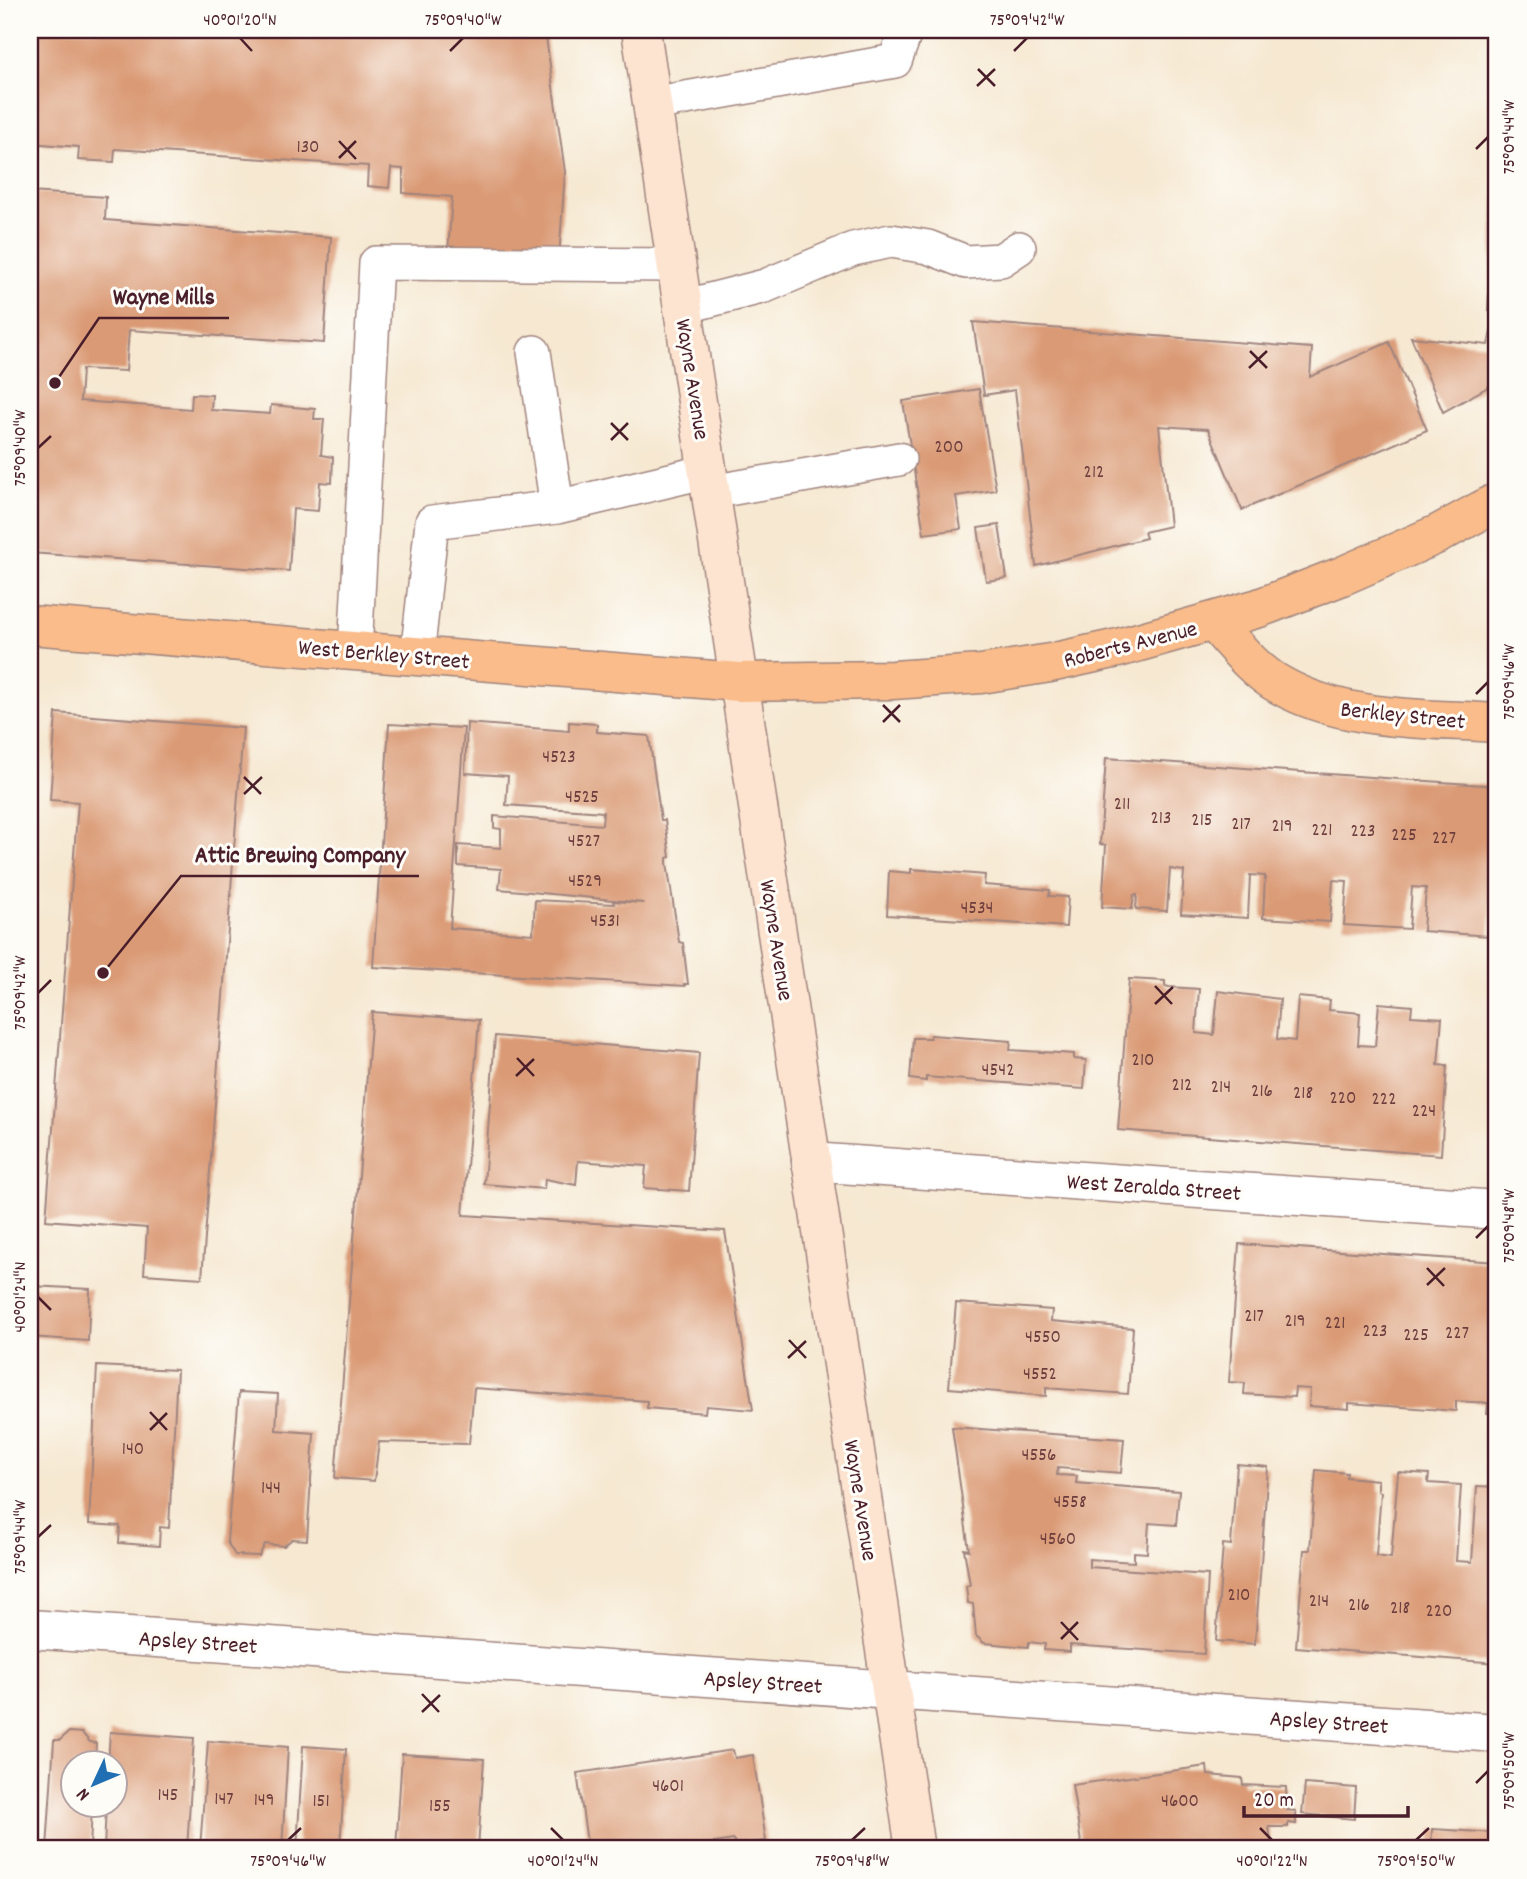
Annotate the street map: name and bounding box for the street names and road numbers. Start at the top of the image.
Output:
street label: Wayne Avenue [665,317,716,443]
street label: Roberts Avenue [1061,614,1201,679]
street label: West Berkley Street [297,633,471,680]
street label: Berkley Street [1339,695,1467,740]
street label: Wayne Avenue [749,878,800,1004]
street label: West Zeralda Street [1066,1167,1242,1212]
street label: Wayne Avenue [833,1438,884,1564]
street label: Apsley Street [137,1624,258,1665]
street label: Apsley Street [702,1664,823,1705]
street label: Apsley Street [1268,1704,1389,1745]

